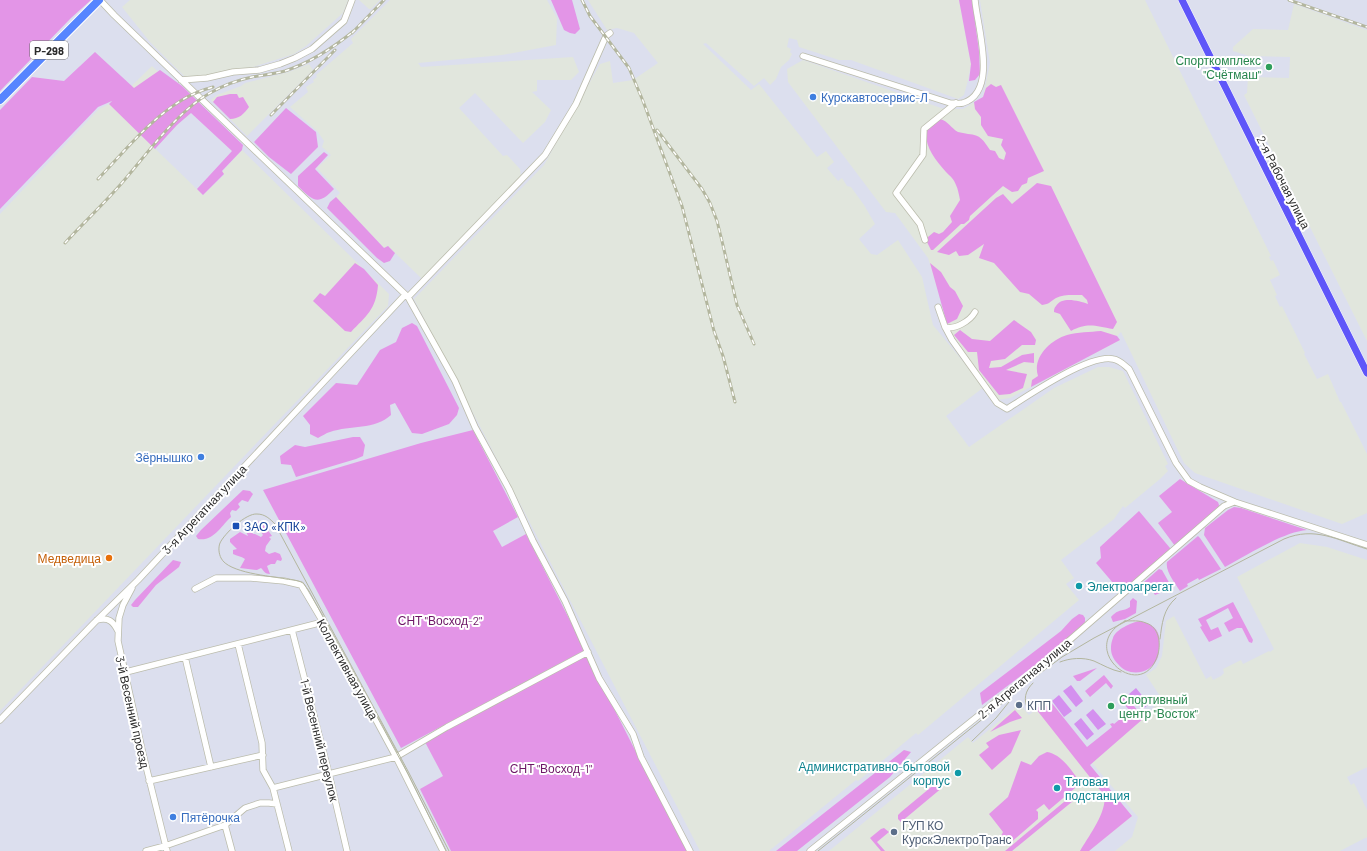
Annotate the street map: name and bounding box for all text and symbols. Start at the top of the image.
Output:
road number: Р-298 [30,41,68,59]
place label: Спорткомплекс "Счётмаш" [1175,53,1261,81]
marker: Спорткомплекс "Счётмаш" [1264,62,1274,72]
place label: Курскавтосервис-Л [821,90,928,105]
marker: Курскавтосервис-Л [808,92,818,102]
street label: 2-я Рабочая улица [1254,133,1314,232]
place label: Зёрнышко [135,450,193,465]
marker: Зёрнышко [196,452,206,462]
street label: 3-я Агрегатная улица [159,461,250,557]
place label: ЗАО «КПК» [244,519,306,533]
marker: ЗАО «КПК» [231,521,241,531]
place label: Медведица [38,551,101,566]
marker: Медведица [104,553,114,563]
place label: Электроагрегат [1087,579,1174,594]
marker: Электроагрегат [1074,581,1084,591]
park label: СНТ "Восход-2" [398,613,482,628]
street label: Коллективная улица [314,616,382,723]
street label: 2-я Агрегатная улица [975,635,1074,722]
street label: 3-й Весенний проезд [112,654,153,770]
street label: 1-й Весенний переулок [297,677,342,804]
place label: Спортивный центр "Восток" [1119,692,1198,721]
place label: КПП [1027,698,1051,712]
marker: КПП [1014,700,1024,710]
marker: Спортивный центр "Восток" [1106,701,1116,711]
place label: Административно-бытовой корпус [798,759,950,788]
park label: СНТ "Восход-1" [510,761,592,776]
marker: Административно-бытовой корпус [953,768,963,778]
place label: Тяговая подстанция [1065,774,1130,803]
marker: Тяговая подстанция [1052,783,1062,793]
place label: Пятёрочка [181,810,240,825]
marker: Пятёрочка [168,812,178,822]
place label: ГУП КО КурскЭлектроТранс [902,818,1012,847]
marker: ГУП КО КурскЭлектроТранс [889,827,899,837]

